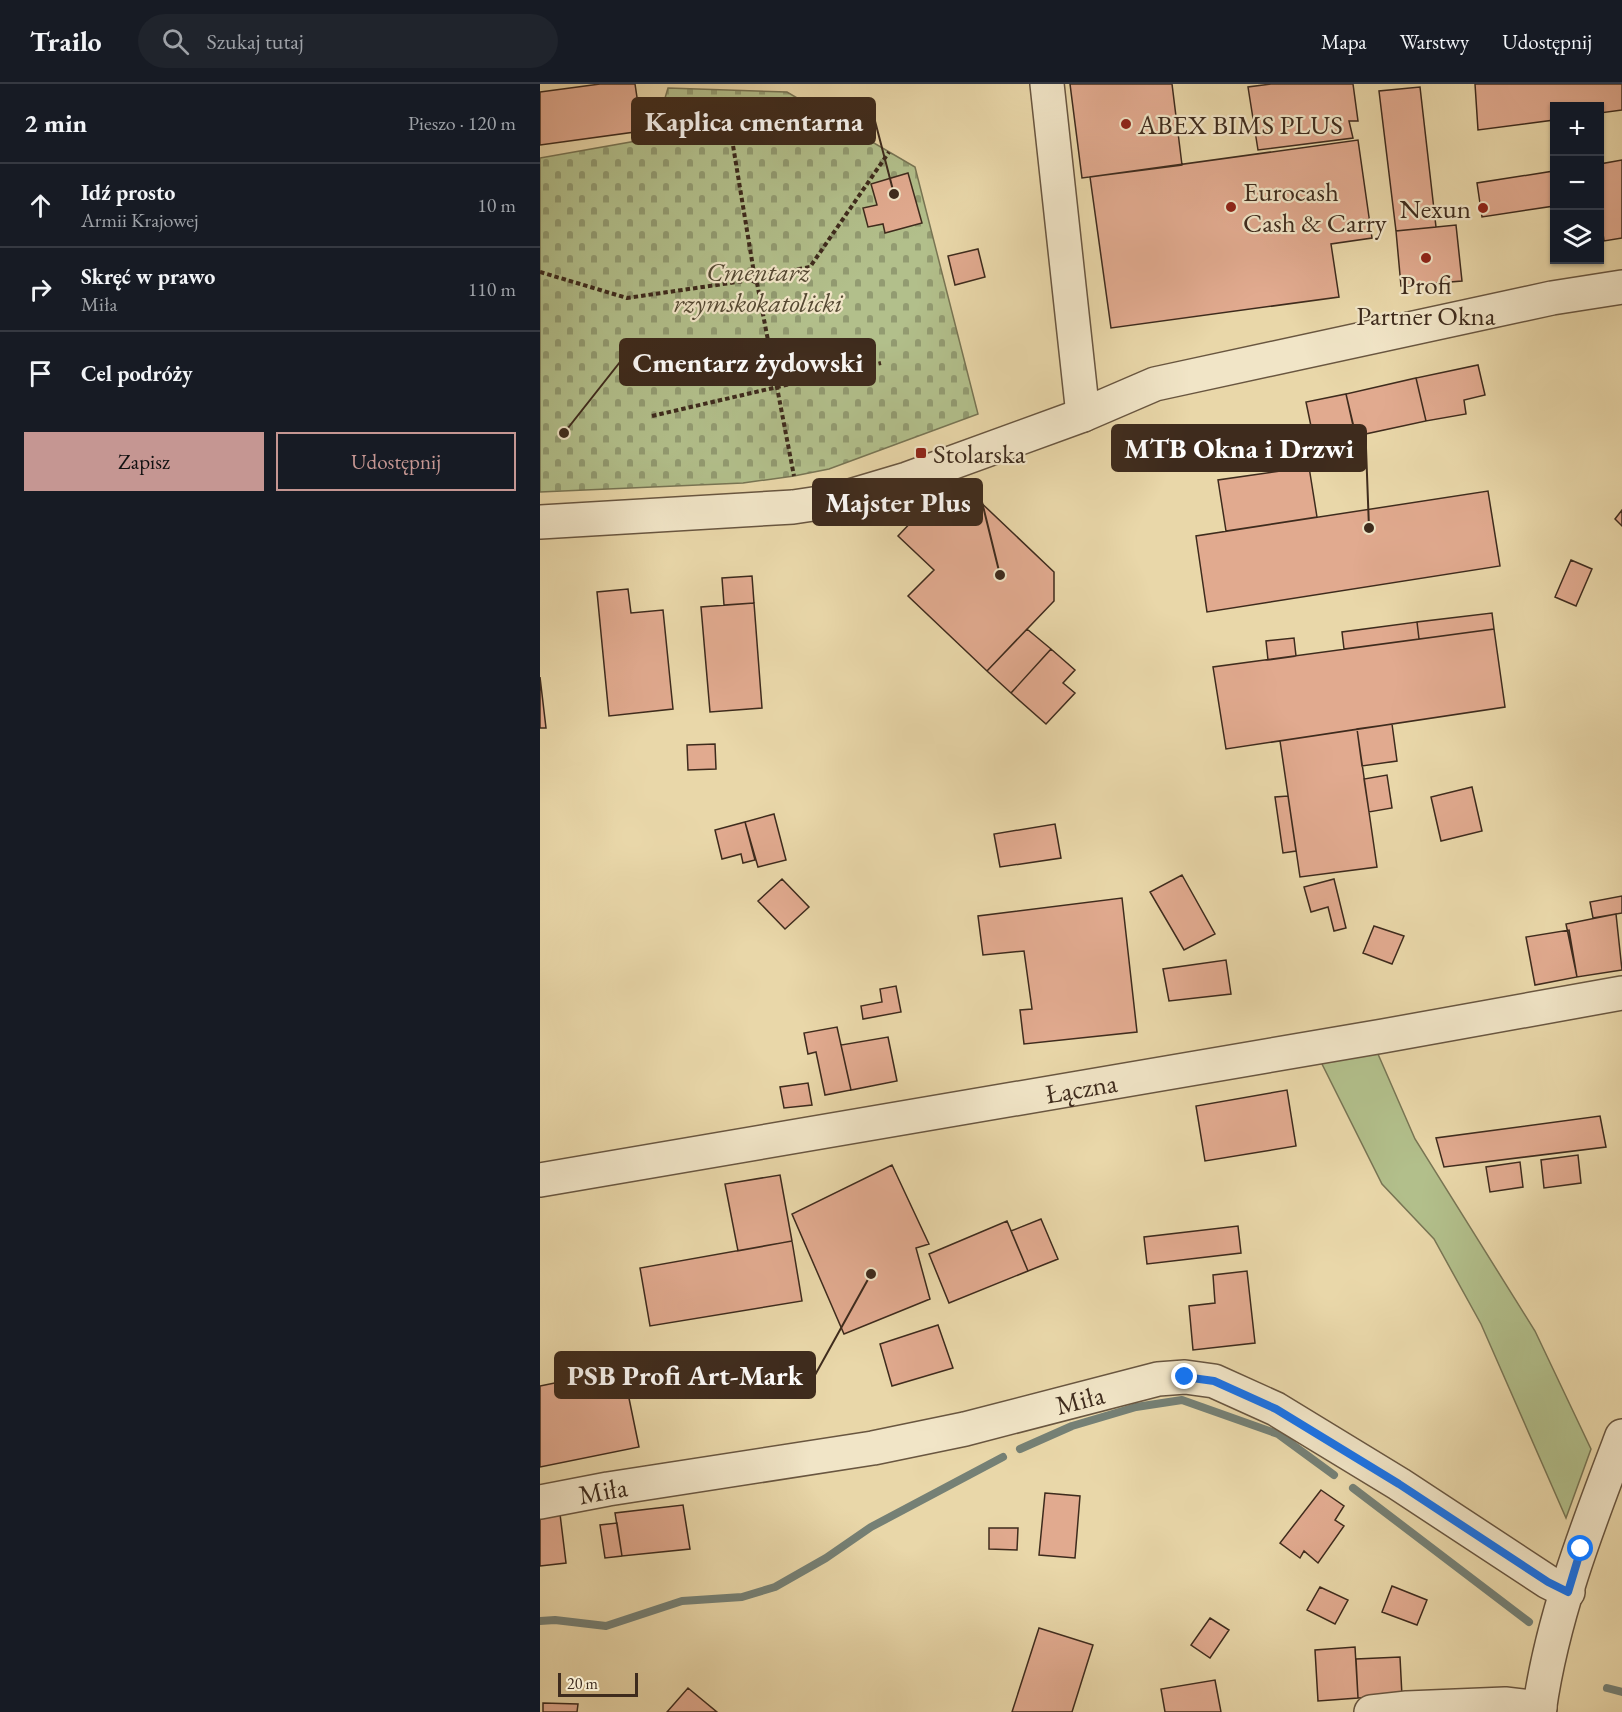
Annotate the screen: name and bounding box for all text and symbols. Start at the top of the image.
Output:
search box [138,14,558,68]
text: Trailo [30,23,102,59]
icon: search [159,25,192,58]
text: Szukaj tutaj [207,27,304,56]
text: Mapa [1321,28,1367,55]
text: Warstwy [1400,28,1469,55]
text: Udostępnij [1502,28,1592,55]
callout: Kaplica cmentarna [632,98,875,144]
map controls [1550,102,1604,264]
button: + [1550,102,1604,156]
text: Kaplica cmentarna [645,103,864,139]
text: 2 min [24,106,87,140]
place label: ABEX BIMS PLUS [1137,107,1343,142]
text: Pieszo · 120 m [408,110,516,136]
marker: ABEX BIMS PLUS [1119,117,1133,131]
button: − [1550,156,1604,210]
place label: Eurocash Cash & Carry [1243,174,1387,240]
text: Idź prosto [81,178,175,207]
icon: ahead [24,189,57,222]
place label: Nexun [1399,191,1471,226]
text: 10 m [477,192,516,218]
marker: Eurocash Cash & Carry [1224,200,1238,214]
marker: Nexun [1476,201,1490,215]
text: Armii Krajowej [81,207,199,233]
button: layers [1550,210,1604,264]
marker: Profi Partner Okna [1419,251,1433,265]
park label: Cmentarz rzymskokatolicki [674,254,844,320]
text: Skręć w prawo [81,262,215,291]
place label: Profi Partner Okna [1356,267,1496,333]
icon: right [24,273,57,306]
text: 110 m [468,276,516,302]
text: Miła [81,291,118,317]
callout: Cmentarz żydowski [620,339,875,385]
text: Cmentarz żydowski [632,344,864,380]
icon: arrive [24,357,57,390]
text: Cel podróży [81,359,193,388]
callout: MTB Okna i Drzwi [1112,425,1366,471]
text: MTB Okna i Drzwi [1124,430,1354,466]
button: Zapisz [24,432,264,491]
button: Udostępnij [276,432,516,491]
place label: Stolarska [933,436,1026,471]
marker: Stolarska [914,446,928,460]
callout: Majster Plus [813,479,982,525]
text: Majster Plus [825,484,971,520]
street label: Łączna [1043,1064,1120,1111]
callout: PSB Profi Art-Mark [555,1352,815,1398]
text: PSB Profi Art-Mark [567,1357,804,1393]
route end [1171,1363,1197,1389]
street label: Miła [1052,1376,1108,1422]
street label: Miła [575,1469,630,1512]
route start [1567,1535,1593,1561]
scale bar [558,1670,638,1698]
text: 20 m [567,1673,598,1694]

